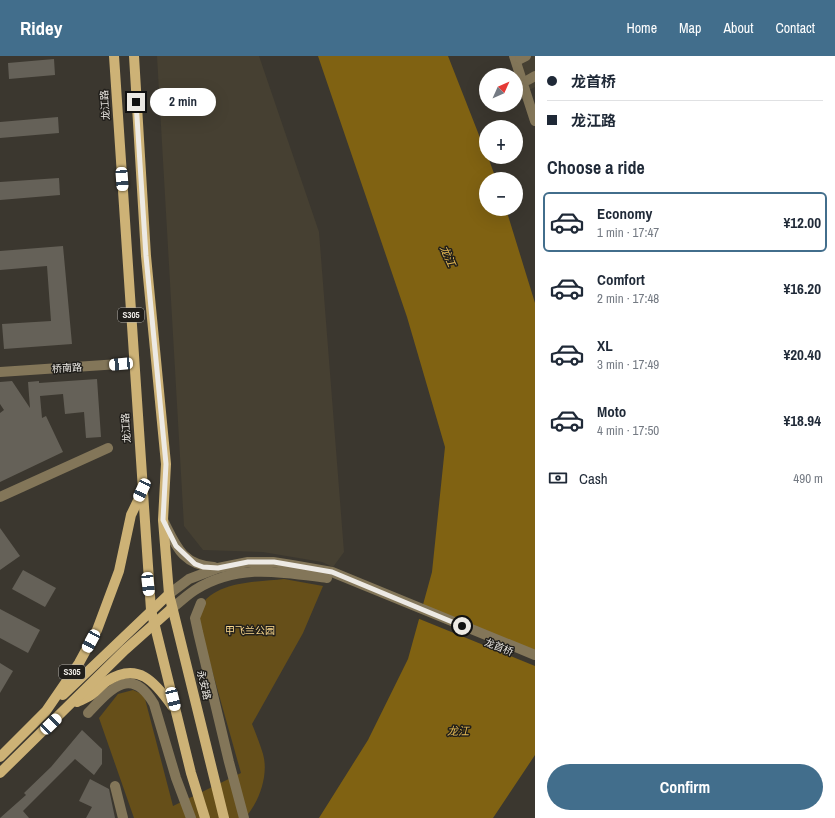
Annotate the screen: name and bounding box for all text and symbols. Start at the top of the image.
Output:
text: Ridey [20,15,62,41]
text: Home [626,19,657,37]
text: Map [679,19,701,37]
text: About [723,19,753,37]
text: Contact [775,19,815,37]
north arrow [479,68,523,112]
map controls [479,68,523,216]
text: 龙首桥 [571,71,616,92]
callout: 2 min [150,88,216,116]
street label: 龙江路 [97,90,113,120]
route end [127,93,145,111]
text: 2 min [169,93,197,110]
text: 龙江路 [571,110,616,131]
button: + [479,120,523,164]
text: Choose a ride [547,155,645,180]
car [115,167,129,191]
button: − [479,172,523,216]
text: Economy [597,203,652,224]
icon: car [549,204,585,240]
text: ¥12.00 [783,212,821,233]
text: 1 min · 17:47 [597,224,659,241]
water label: 龙江 [437,243,459,270]
text: Comfort [597,269,645,290]
icon: car [549,270,585,306]
text: ¥16.20 [783,278,821,299]
text: 2 min · 17:48 [597,290,659,307]
road number: S305 [118,308,144,322]
text: XL [597,335,613,356]
icon: car [549,336,585,372]
text: ¥20.40 [783,344,821,365]
text: 3 min · 17:49 [597,356,659,373]
car [109,357,133,371]
street label: 桥南路 [52,360,82,376]
text: Moto [597,401,626,422]
icon: car [549,402,585,438]
text: ¥18.94 [783,410,821,431]
street label: 龙江路 [118,413,134,443]
text: 4 min · 17:50 [597,422,659,439]
icon: cash [547,467,569,489]
text: Cash [579,468,608,489]
text: 490 m [793,470,823,487]
car [131,477,153,503]
car [141,571,155,597]
route start [453,617,471,635]
park label: 甲飞兰公园 [225,624,275,637]
car [80,628,102,654]
street label: 龙首桥 [483,635,515,659]
road number: S305 [59,665,85,679]
street label: 永安路 [194,669,214,701]
car [164,686,182,712]
car [38,711,64,737]
water label: 龙江 [447,724,470,738]
button: Confirm [547,764,823,810]

